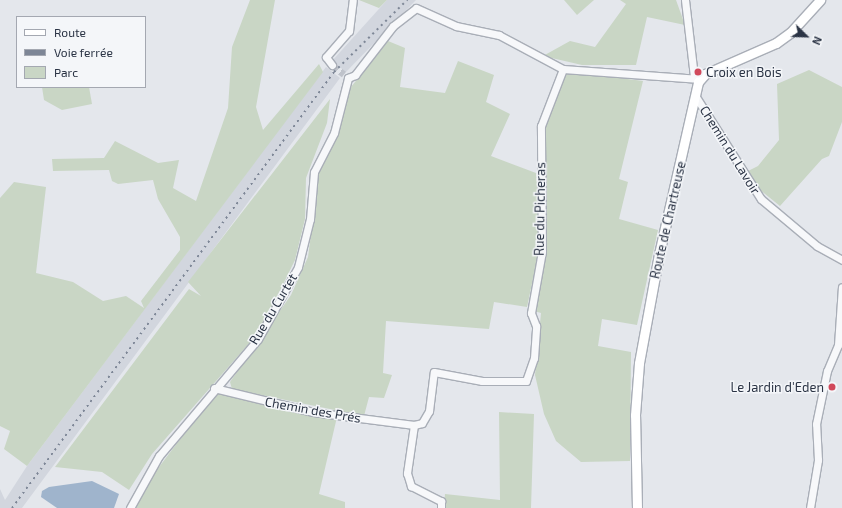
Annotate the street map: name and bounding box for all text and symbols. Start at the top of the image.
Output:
legend [16,16,146,88]
north arrow [786,16,826,56]
text: Route [54,25,86,39]
text: N [810,35,825,47]
text: Voie ferrée [54,45,113,59]
place label: Croix en Bois [706,64,782,80]
text: Parc [54,65,78,79]
marker: Croix en Bois [693,67,703,77]
street label: Chemin du Lavoir [697,103,763,197]
street label: Route de Chartreuse [647,160,689,280]
street label: Rue du Picheras [531,162,549,256]
street label: Rue du Curtet [246,271,300,347]
place label: Le Jardin d'Eden [730,379,824,395]
marker: Le Jardin d'Eden [827,382,837,392]
street label: Chemin des Prés [264,394,362,426]

